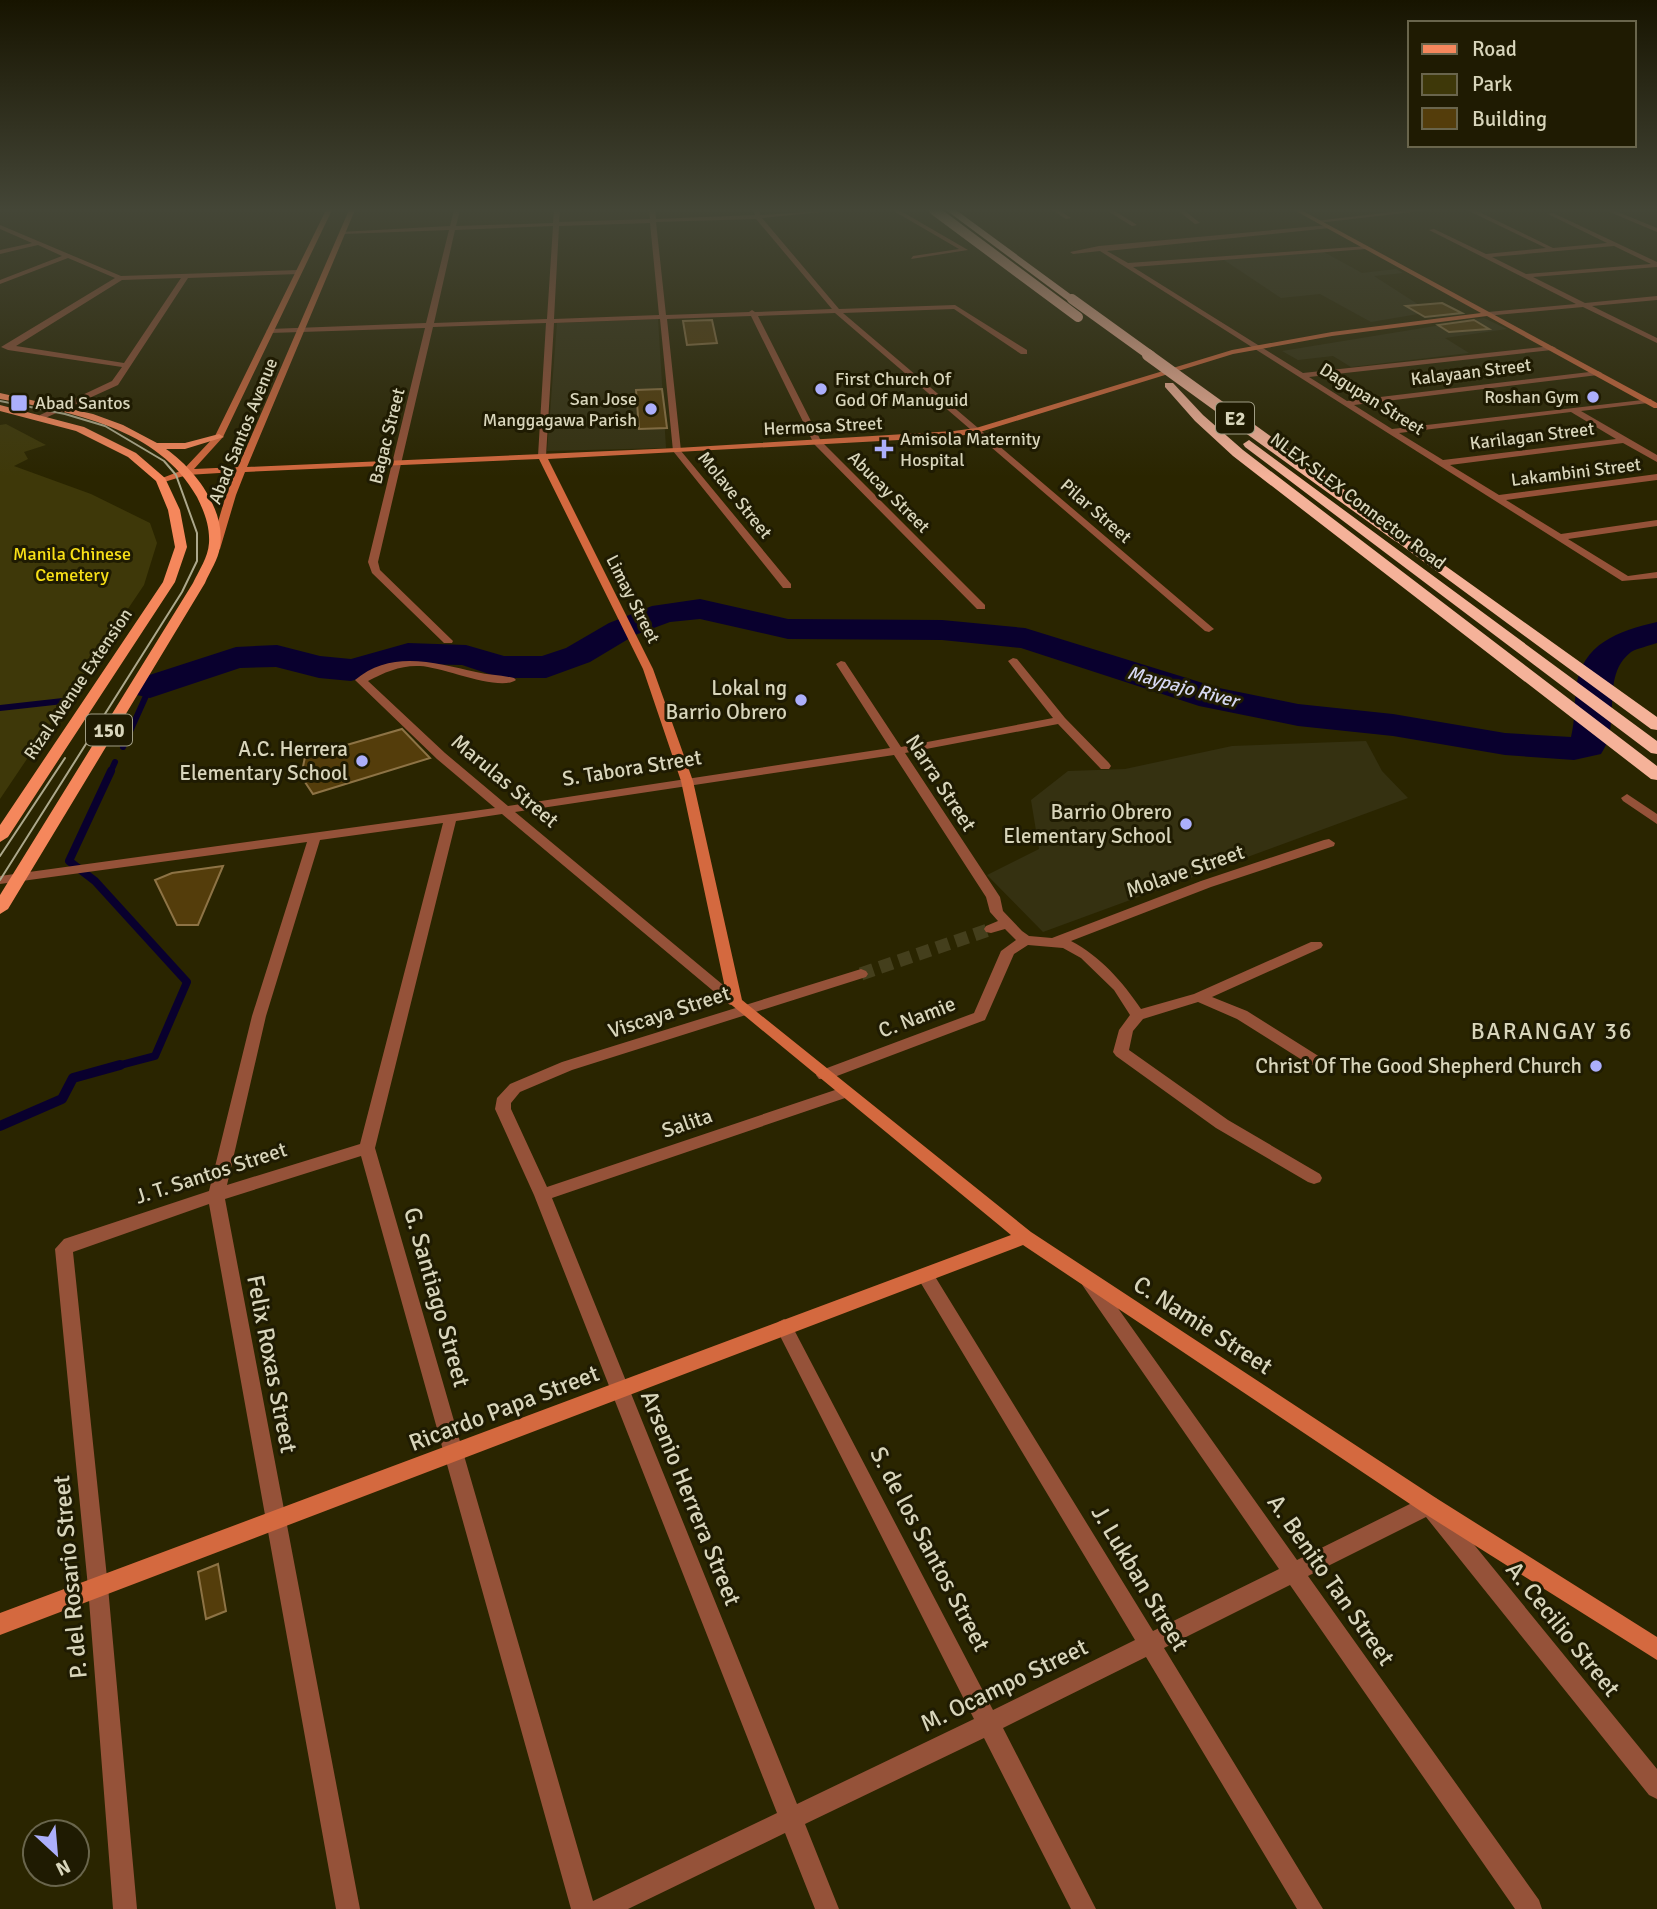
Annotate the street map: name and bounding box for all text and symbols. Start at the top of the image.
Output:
legend [1408,21,1636,147]
text: Road [1472,36,1517,62]
text: Park [1472,71,1513,97]
text: Building [1472,106,1547,132]
street label: Kalayaan Street [1410,354,1532,390]
street label: Abad Santos Avenue [204,355,282,507]
street label: Dagupan Street [1316,358,1428,440]
place label: First Church Of God Of Manuguid [835,368,968,411]
marker: First Church Of God Of Manuguid [813,381,829,397]
street label: Bagac Street [364,386,410,486]
place label: Roshan Gym [1484,386,1579,408]
place label: San Jose Manggagawa Parish [483,388,637,431]
marker: Roshan Gym [1585,389,1601,405]
place label: Abad Santos [35,392,130,414]
marker: Abad Santos [9,393,29,413]
marker: San Jose Manggagawa Parish [643,401,659,417]
road number: E2 [1216,402,1254,434]
street label: Hermosa Street [763,412,883,440]
street label: Karilagan Street [1468,417,1596,455]
place label: Amisola Maternity Hospital [900,428,1041,471]
street label: NLEX-SLEX Connector Road [1266,428,1450,574]
marker: Amisola Maternity Hospital [874,439,894,459]
street label: Abucay Street [843,446,935,538]
street label: Molave Street [693,447,777,543]
street label: Lakambini Street [1510,453,1642,491]
street label: Pilar Street [1056,474,1136,548]
park label: Manila Chinese Cemetery [13,543,131,586]
street label: Limay Street [601,551,665,647]
street label: Rizal Avenue Extension [19,604,137,764]
water label: Maypajo River [1125,661,1244,714]
place label: Lokal ng Barrio Obrero [666,675,787,725]
marker: Lokal ng Barrio Obrero [793,692,809,708]
road number: 150 [86,715,132,746]
street label: Marulas Street [446,729,564,833]
street label: Narra Street [900,730,982,836]
place label: A.C. Herrera Elementary School [179,736,348,786]
street label: S. Tabora Street [560,744,704,792]
marker: A.C. Herrera Elementary School [354,753,370,769]
place label: Barrio Obrero Elementary School [1003,799,1172,849]
marker: Barrio Obrero Elementary School [1178,816,1194,832]
street label: Molave Street [1122,839,1248,903]
street label: Viscaya Street [605,980,733,1044]
street label: C. Namie [875,990,959,1044]
district label: BARANGAY 36 [1471,1017,1633,1046]
place label: Christ Of The Good Shepherd Church [1255,1053,1582,1079]
marker: Christ Of The Good Shepherd Church [1588,1058,1604,1074]
street label: Salita [658,1102,716,1144]
street label: J. T. Santos Street [132,1136,290,1210]
street label: G. Santiago Street [397,1204,477,1390]
street label: C. Namie Street [1128,1269,1278,1381]
street label: Felix Roxas Street [240,1272,304,1456]
street label: Ricardo Papa Street [405,1358,603,1458]
street label: Arsenio Herrera Street [634,1386,748,1610]
street label: S. de los Santos Street [863,1441,997,1657]
street label: P. del Rosario Street [46,1474,94,1680]
street label: A. Benito Tan Street [1261,1489,1401,1671]
street label: J. Lukban Street [1085,1500,1195,1656]
street label: A. Cecilio Street [1499,1555,1627,1703]
street label: M. Ocampo Street [915,1632,1093,1738]
north arrow [21,1818,91,1888]
text: N [52,1854,74,1881]

